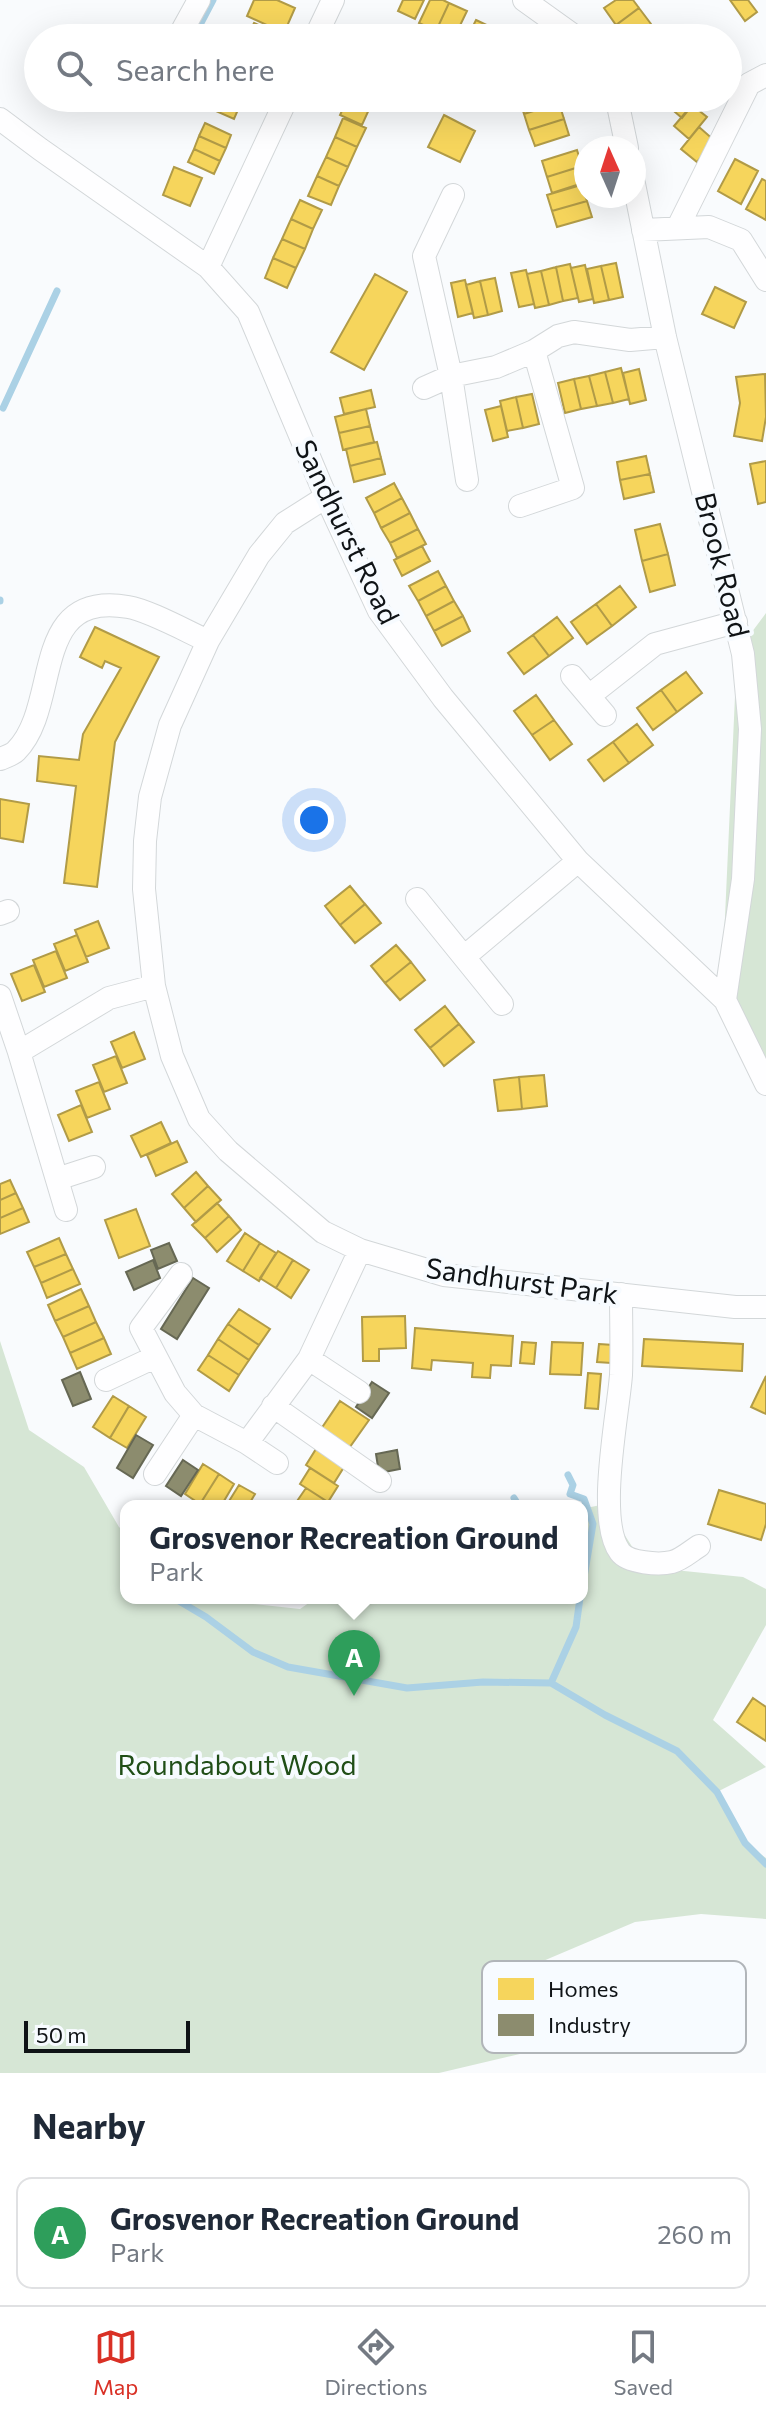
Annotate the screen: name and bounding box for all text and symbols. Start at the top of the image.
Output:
search box [24,24,742,112]
icon: search [52,46,96,90]
text: Search here [116,50,275,87]
north arrow [574,136,646,208]
street label: Sandhurst Road [289,434,407,629]
street label: Brook Road [689,489,757,641]
your location [294,800,334,840]
street label: Sandhurst Park [424,1250,620,1310]
popup [120,1500,588,1604]
text: Grosvenor Recreation Ground [149,1518,559,1555]
text: Park [149,1555,204,1586]
pin: A [328,1630,380,1696]
park label: Roundabout Wood [117,1747,357,1781]
legend [482,1961,746,2053]
text: Homes [548,1975,618,2002]
text: Industry [548,2011,631,2038]
scale bar [24,2017,190,2053]
text: 50 m [36,2021,86,2048]
text: Nearby [32,2104,146,2146]
text: Grosvenor Recreation Ground [110,2199,519,2236]
text: A [51,2218,69,2249]
text: 260 m [657,2218,732,2249]
text: Park [110,2236,164,2267]
tab: Map [93,2325,138,2400]
tab: Directions [324,2325,428,2400]
tab: Saved [614,2325,673,2400]

